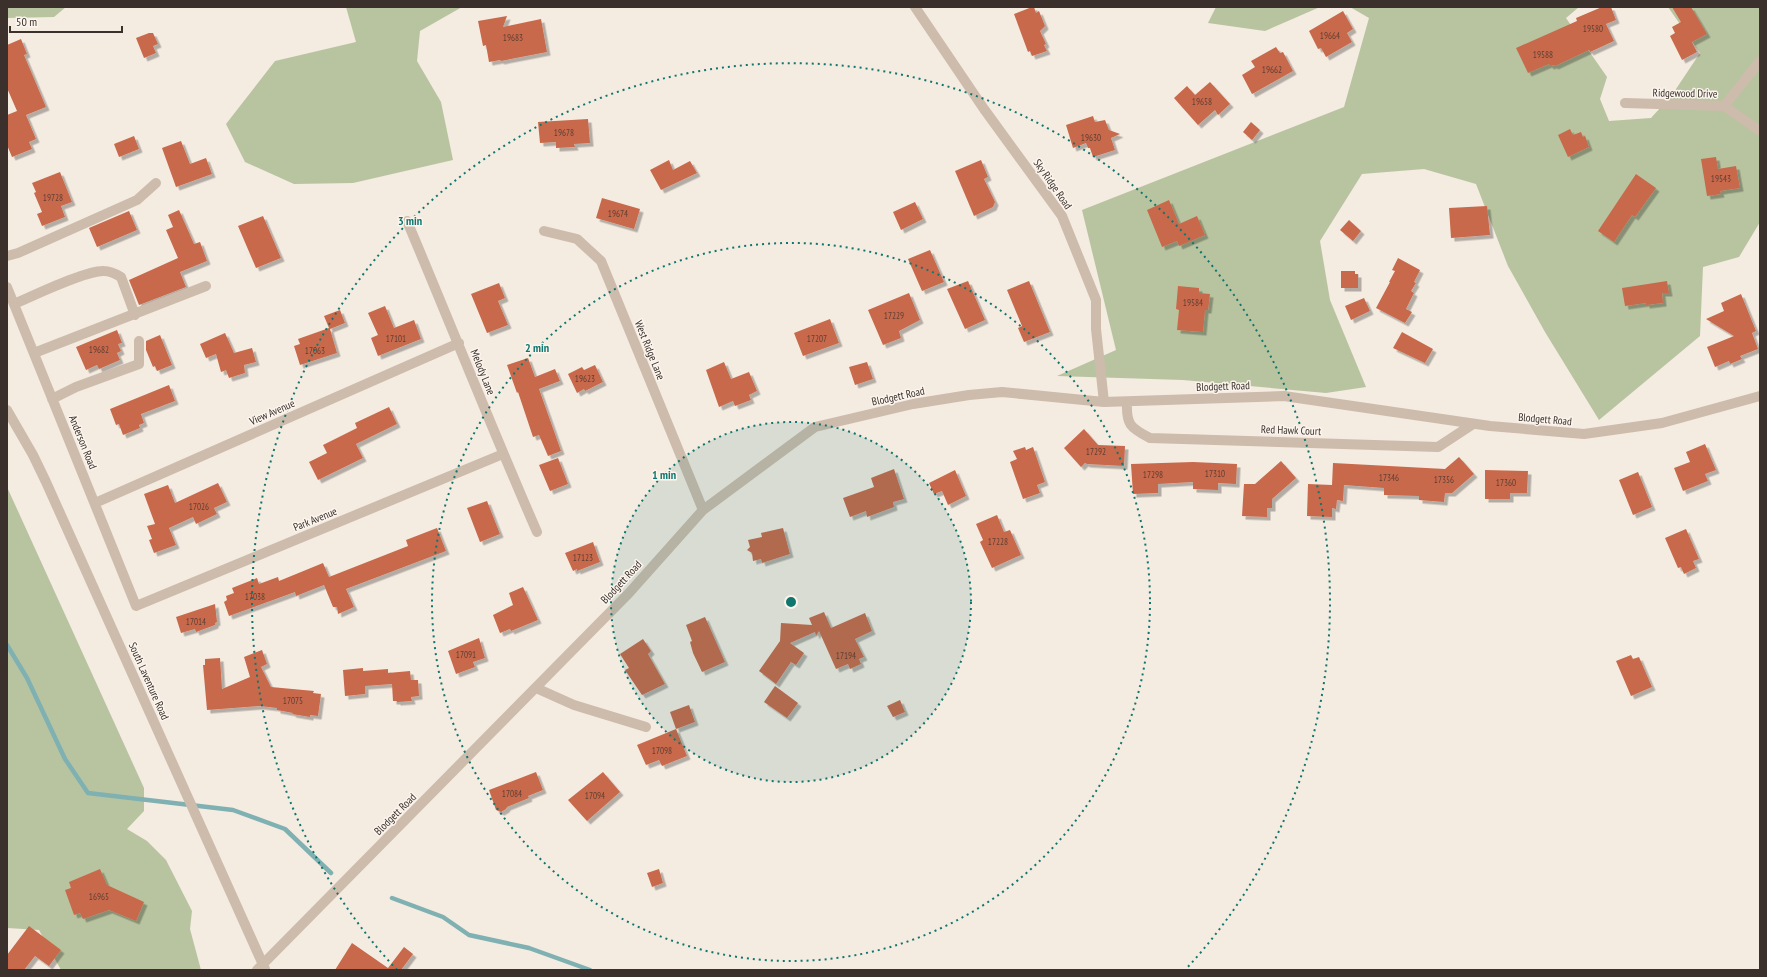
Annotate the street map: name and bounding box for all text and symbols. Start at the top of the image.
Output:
scale bar [10,8,122,34]
text: 50 m [16,14,37,29]
house number: 19580 [1583,23,1603,34]
house number: 19664 [1320,30,1340,41]
house number: 19683 [503,32,523,43]
house number: 19588 [1533,49,1553,60]
house number: 19662 [1262,64,1282,75]
street label: Ridgewood Drive [1653,85,1718,101]
house number: 19658 [1192,96,1212,107]
house number: 19678 [554,127,574,138]
house number: 19630 [1081,132,1101,143]
street label: Sky Ridge Road [1031,156,1075,212]
house number: 19543 [1711,173,1731,184]
house number: 19728 [43,192,63,203]
house number: 19674 [608,208,628,219]
text: 3 min [398,213,422,228]
house number: 19584 [1183,297,1203,308]
house number: 17229 [884,310,904,321]
street label: West Ridge Lane [632,318,668,382]
house number: 17101 [386,333,406,344]
house number: 17207 [807,333,827,344]
text: 2 min [525,340,549,355]
house number: 19682 [89,344,109,355]
house number: 17063 [305,345,325,356]
street label: Melody Lane [468,347,499,397]
house number: 19623 [575,373,595,384]
street label: Blodgett Road [1196,378,1250,394]
street label: Blodgett Road [870,384,926,408]
street label: View Avenue [246,396,297,429]
street label: Blodgett Road [1518,410,1573,428]
street label: Anderson Road [66,413,100,471]
street label: Red Hawk Court [1261,422,1321,438]
house number: 17292 [1086,446,1106,457]
text: 1 min [652,467,676,482]
house number: 17310 [1205,468,1225,479]
house number: 17298 [1143,469,1163,480]
house number: 17346 [1379,472,1399,483]
house number: 17356 [1434,474,1454,485]
house number: 17360 [1496,477,1516,488]
house number: 17026 [189,501,209,512]
street label: Park Avenue [291,504,339,534]
house number: 17228 [988,536,1008,547]
house number: 17123 [573,552,593,563]
street label: Blodgett Road [598,557,645,606]
house number: 17038 [245,591,265,602]
centre of rings [784,595,798,609]
house number: 17014 [186,616,206,627]
street label: South Laventure Road [126,640,172,722]
house number: 17091 [456,649,476,660]
house number: 17194 [836,650,856,661]
house number: 17075 [283,695,303,706]
house number: 17098 [652,745,672,756]
house number: 17084 [502,788,522,799]
street label: Blodgett Road [371,790,419,838]
house number: 17094 [585,790,605,801]
house number: 16965 [89,891,109,902]

